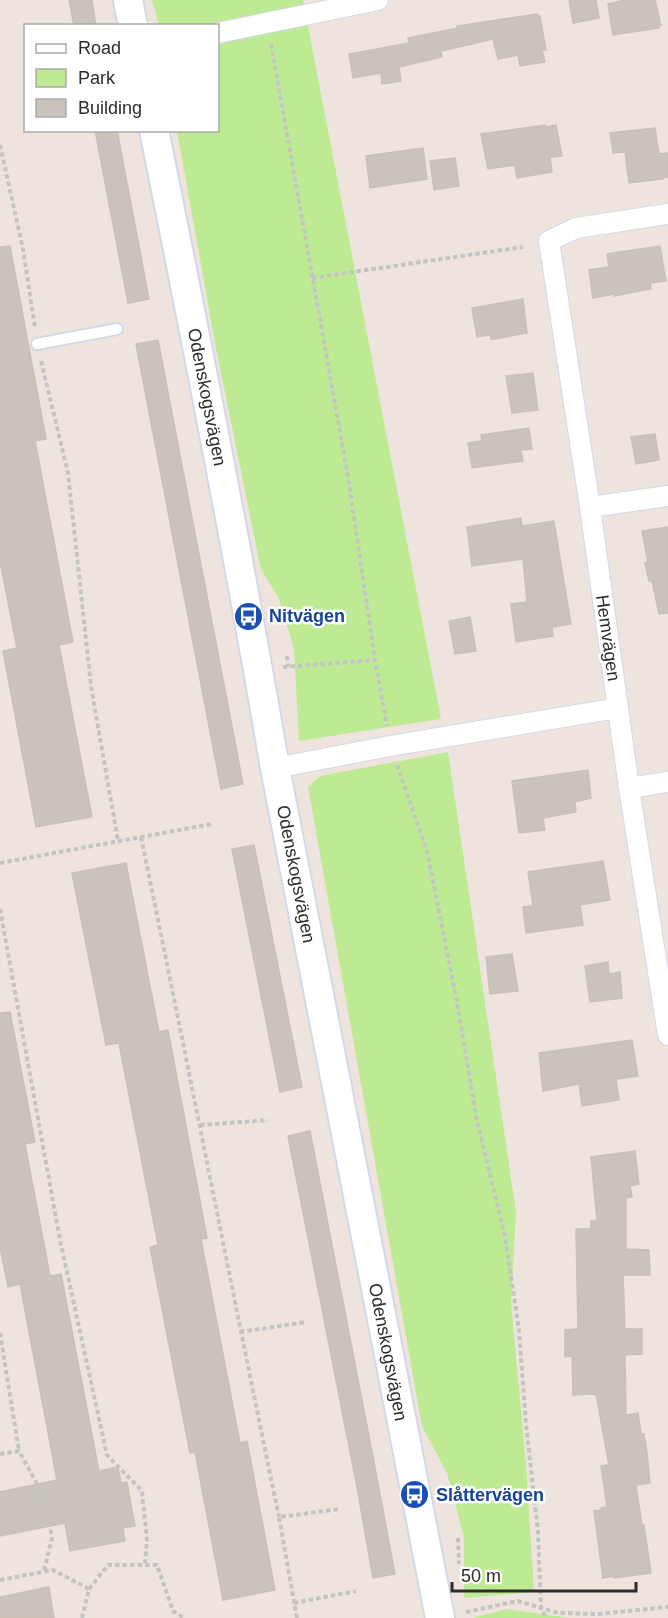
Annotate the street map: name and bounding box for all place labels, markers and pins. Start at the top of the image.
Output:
bus stop icon: Nitvägen [232,600,264,632]
place label: Nitvägen [269,606,345,626]
bus stop icon: Slåttervägen [399,1479,431,1511]
place label: Slåttervägen [436,1485,544,1505]

